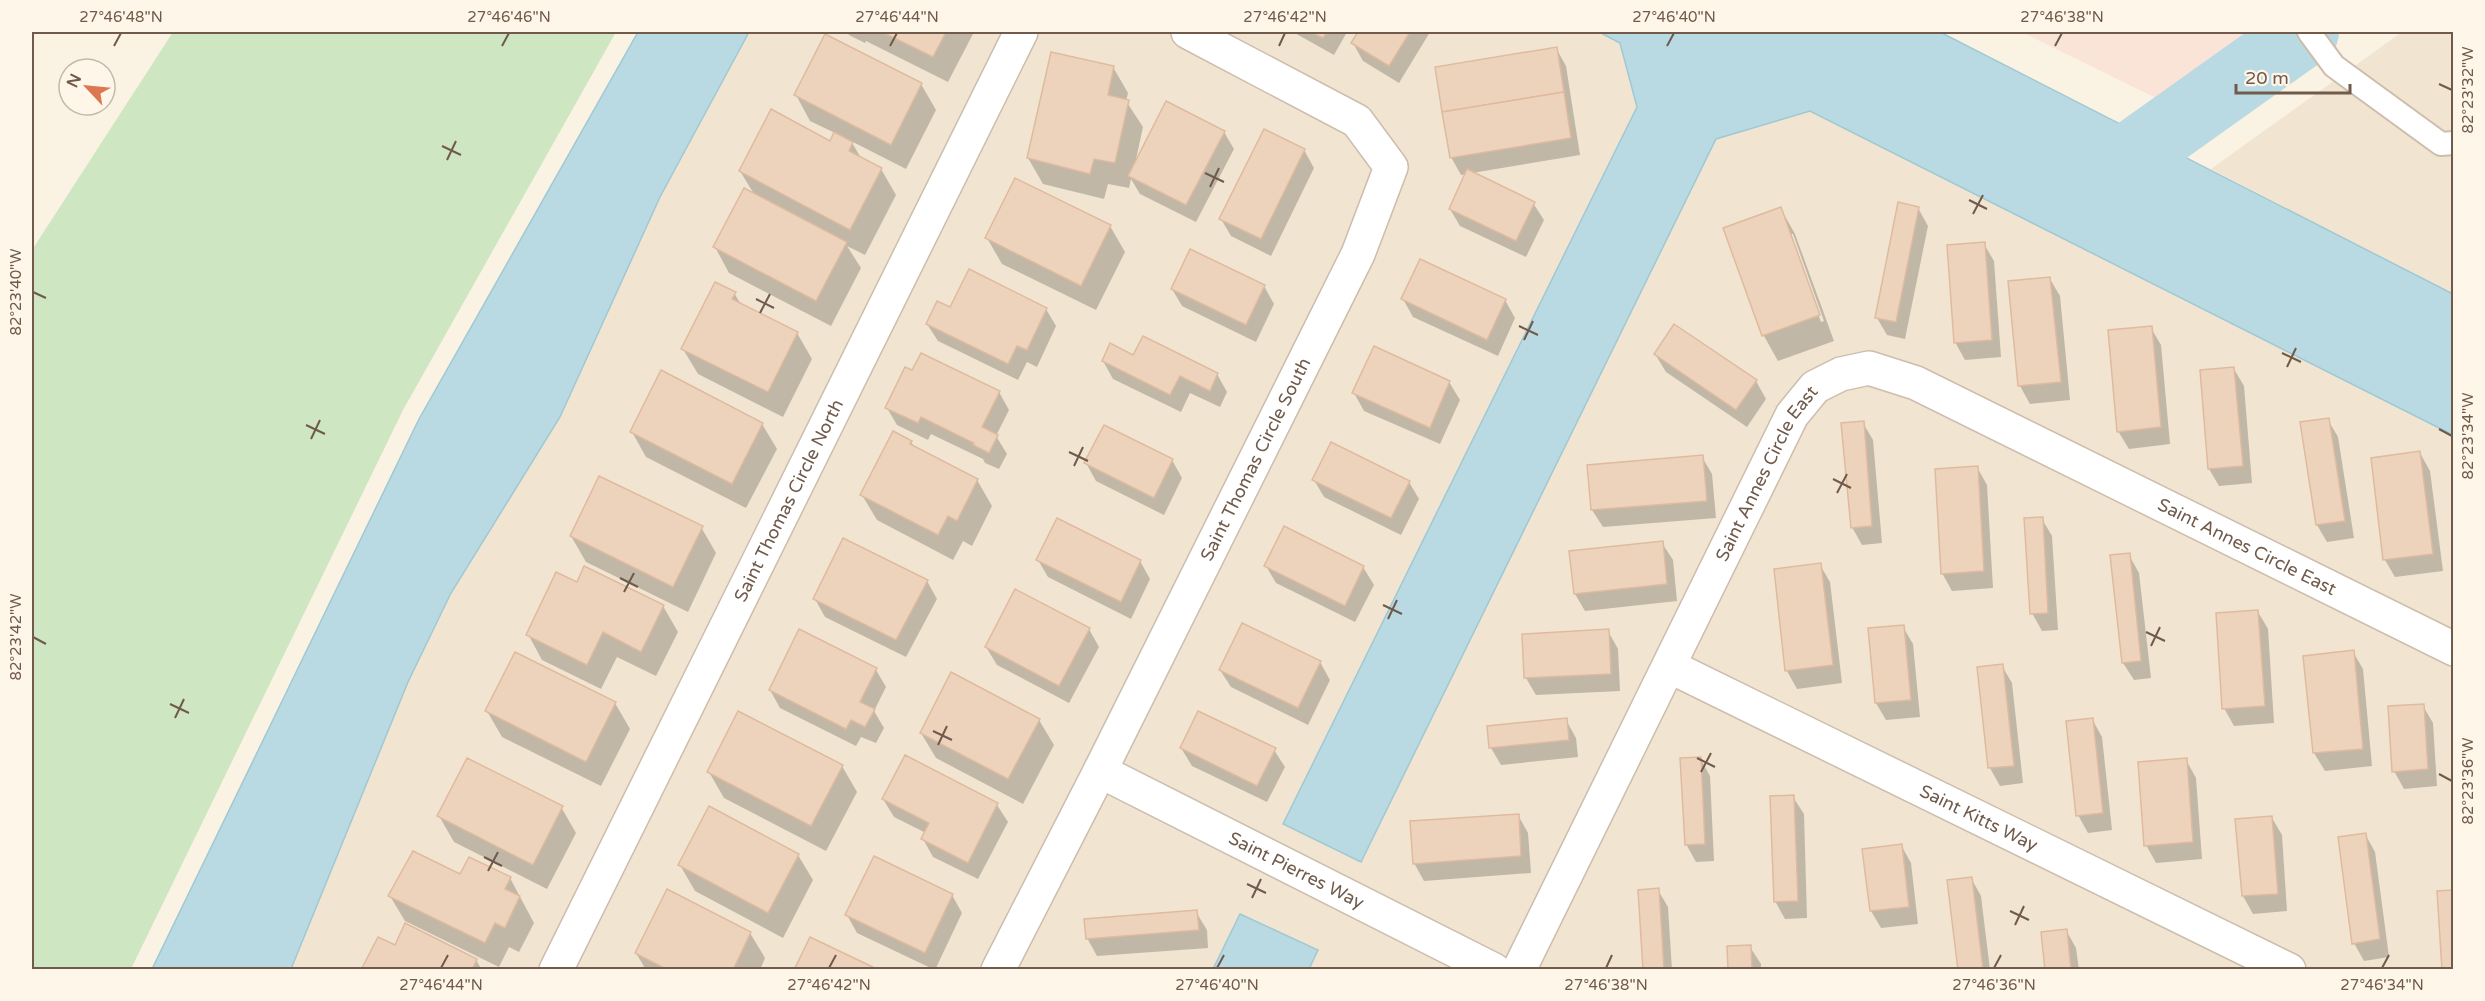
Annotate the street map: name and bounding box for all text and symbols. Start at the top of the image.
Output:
text: 27°46'48"N [79,8,163,26]
text: 27°46'46"N [467,8,551,26]
text: 27°46'44"N [855,8,939,26]
text: 27°46'42"N [1243,8,1327,26]
text: 27°46'40"N [1632,8,1716,26]
text: 27°46'38"N [2020,8,2104,26]
text: 82°23'32"W [2459,47,2477,133]
north arrow [57,57,117,117]
scale bar [2236,57,2350,95]
text: 20 m [2245,67,2289,89]
text: N [63,71,86,91]
text: 82°23'40"W [7,249,25,335]
street label: Saint Thomas Circle South [1196,354,1315,565]
street label: Saint Annes Circle East [1711,381,1823,565]
text: 82°23'34"W [2459,393,2477,479]
street label: Saint Thomas Circle North [729,396,848,605]
street label: Saint Annes Circle East [2154,493,2340,600]
text: 82°23'42"W [7,594,25,680]
text: 82°23'36"W [2459,738,2477,824]
street label: Saint Kitts Way [1916,780,2042,856]
street label: Saint Pierres Way [1225,827,1368,914]
text: 27°46'44"N [399,976,483,994]
text: 27°46'42"N [787,976,871,994]
text: 27°46'40"N [1175,976,1259,994]
text: 27°46'38"N [1564,976,1648,994]
text: 27°46'36"N [1952,976,2036,994]
text: 27°46'34"N [2340,976,2424,994]

